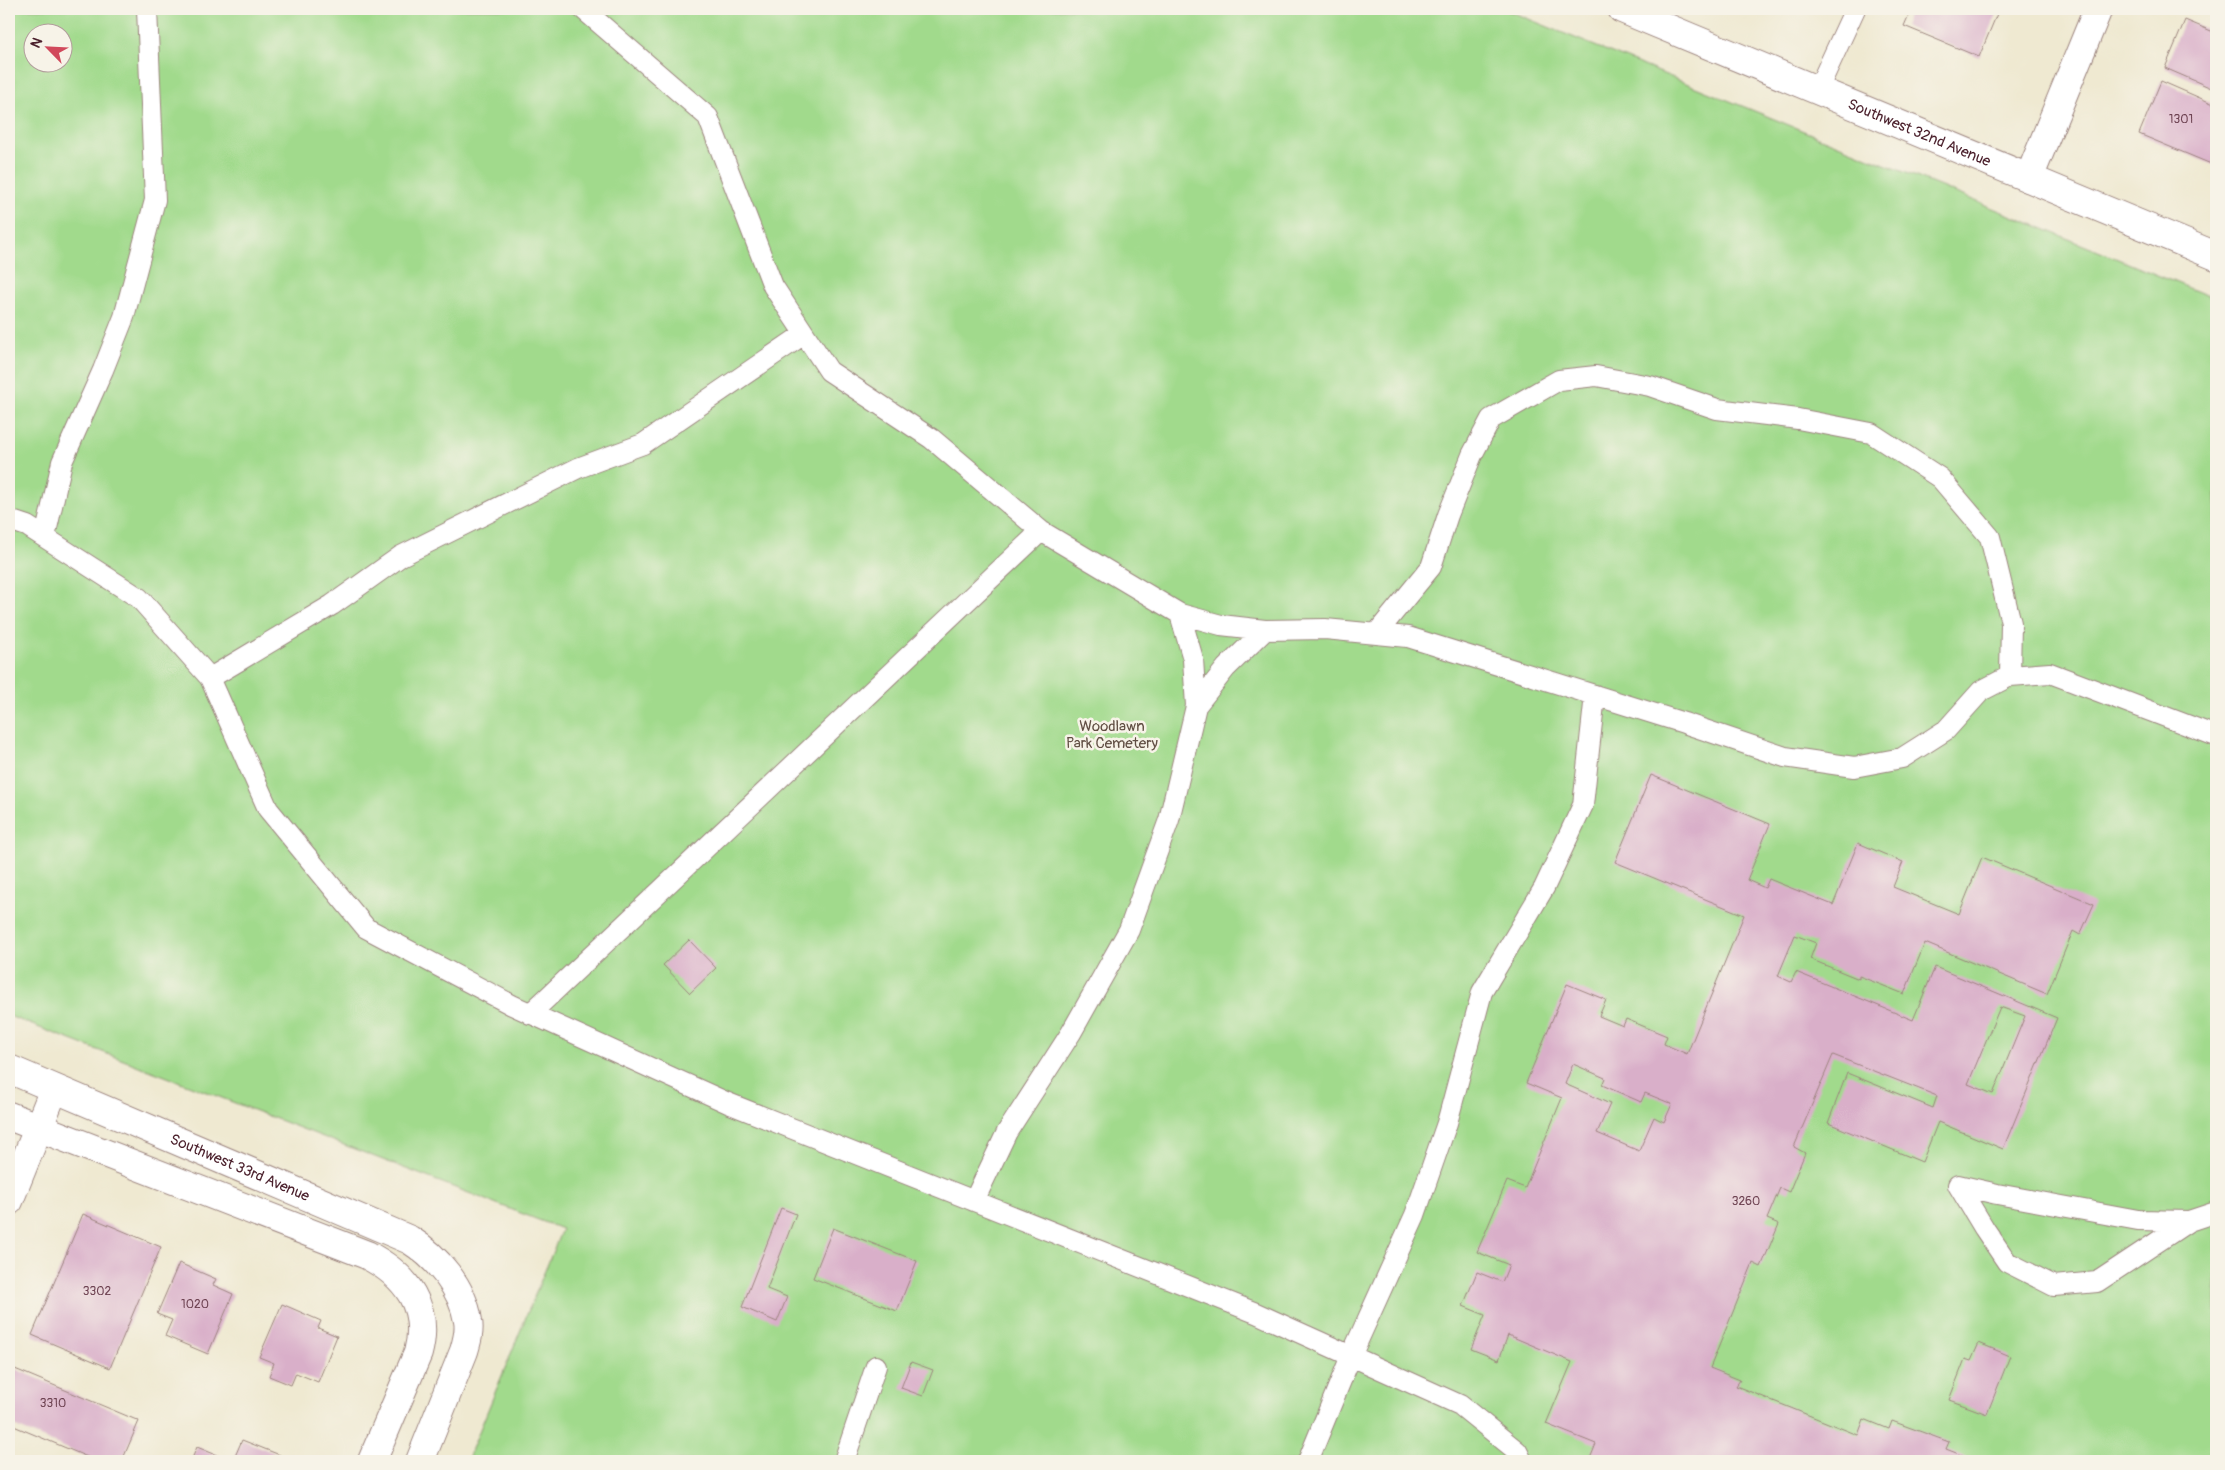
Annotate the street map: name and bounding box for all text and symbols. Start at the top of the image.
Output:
north arrow [22,22,72,72]
text: N [27,35,46,51]
street label: Southwest 32nd Avenue [1845,95,1994,171]
house number: 1301 [2169,112,2193,127]
park label: Woodlawn Park Cemetery [1066,717,1159,753]
street label: Southwest 33rd Avenue [167,1130,313,1206]
house number: 3260 [1732,1194,1760,1209]
house number: 3302 [83,1284,111,1299]
house number: 1020 [181,1297,209,1312]
house number: 3310 [40,1396,66,1411]

